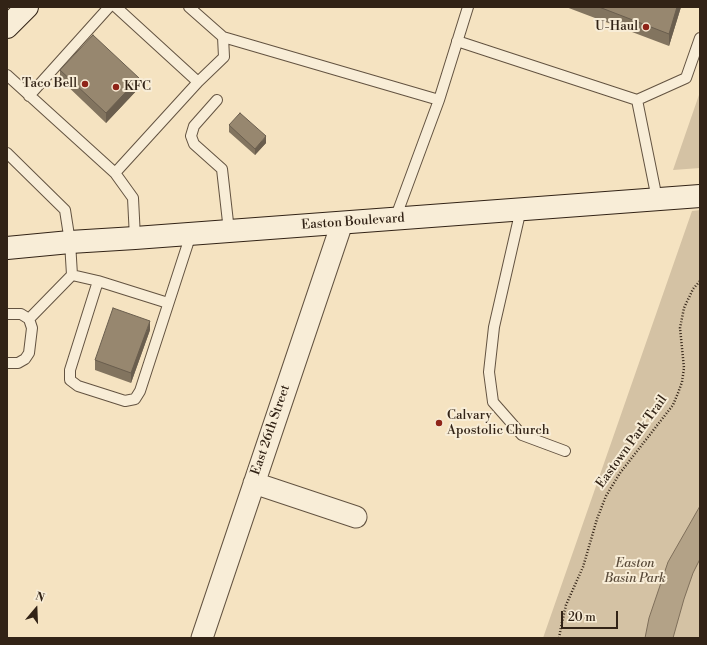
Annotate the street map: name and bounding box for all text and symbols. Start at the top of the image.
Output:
place label: U-Haul [595,19,638,35]
marker: U-Haul [641,22,651,32]
place label: Taco Bell [22,76,77,92]
marker: Taco Bell [80,79,90,89]
place label: KFC [124,79,151,95]
marker: KFC [111,82,121,92]
street label: Easton Boulevard [301,211,405,233]
street label: East 26th Street [248,383,294,477]
street label: Eastown Park Trail [593,393,671,491]
place label: Calvary Apostolic Church [447,408,549,439]
marker: Calvary Apostolic Church [434,418,444,428]
park label: Easton Basin Park [604,556,666,587]
north arrow [16,589,56,629]
text: N [34,590,46,606]
scale bar [563,603,620,629]
text: 20 m [568,610,596,625]

